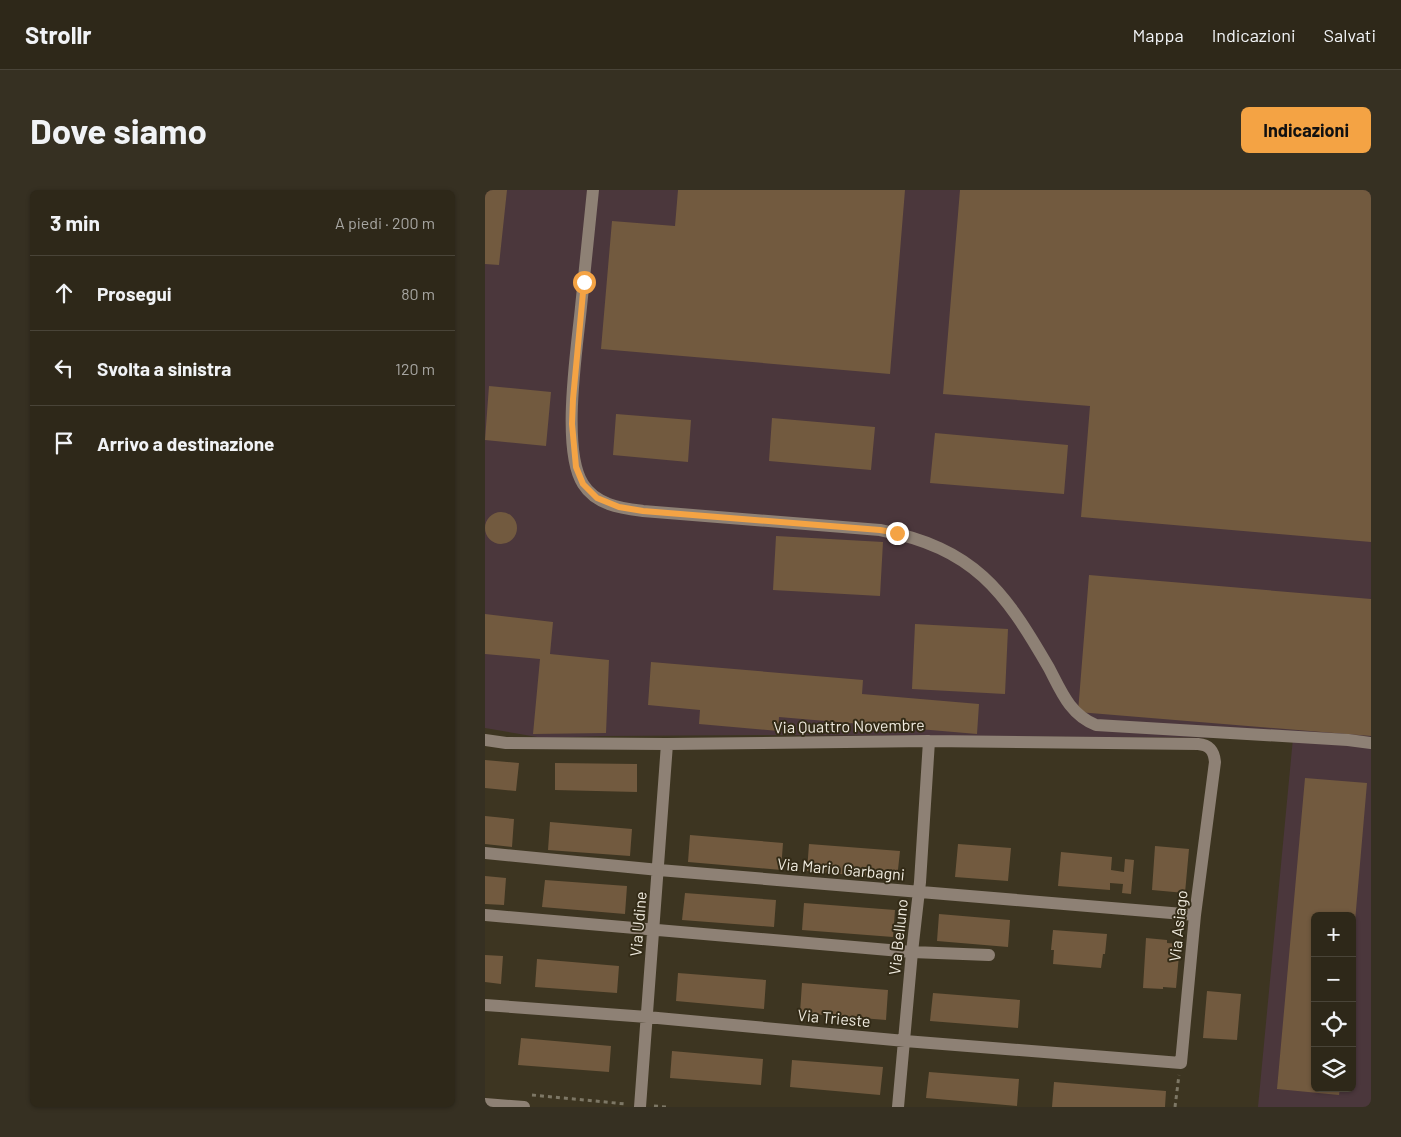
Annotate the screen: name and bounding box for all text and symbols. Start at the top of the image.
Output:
text: Strollr [25,20,92,49]
text: Mappa [1133,24,1184,46]
text: Indicazioni [1212,24,1296,46]
text: Salvati [1324,24,1376,46]
button: Indicazioni [1241,107,1371,153]
text: Dove siamo [30,109,207,151]
text: 3 min [50,210,100,235]
text: A piedi · 200 m [335,213,435,232]
route start [573,271,596,294]
icon: ahead [50,279,78,307]
text: Prosegui [97,282,172,305]
text: 80 m [401,284,435,303]
icon: left [50,354,78,382]
text: Svolta a sinistra [97,357,231,380]
text: 120 m [395,359,435,378]
icon: arrive [50,429,78,457]
text: Arrivo a destinazione [97,432,275,455]
route end [886,522,909,545]
street label: Via Quattro Novembre [773,715,925,736]
street label: Via Mario Garbagni [776,853,906,884]
street label: Via Asiago [1164,889,1191,963]
street label: Via Udine [625,891,650,957]
street label: Via Belluno [884,898,911,976]
map controls [1311,912,1356,1092]
button: + [1311,912,1356,957]
button: − [1311,957,1356,1002]
button: locate [1311,1002,1356,1047]
street label: Via Trieste [797,1005,871,1030]
button: layers [1311,1047,1356,1092]

